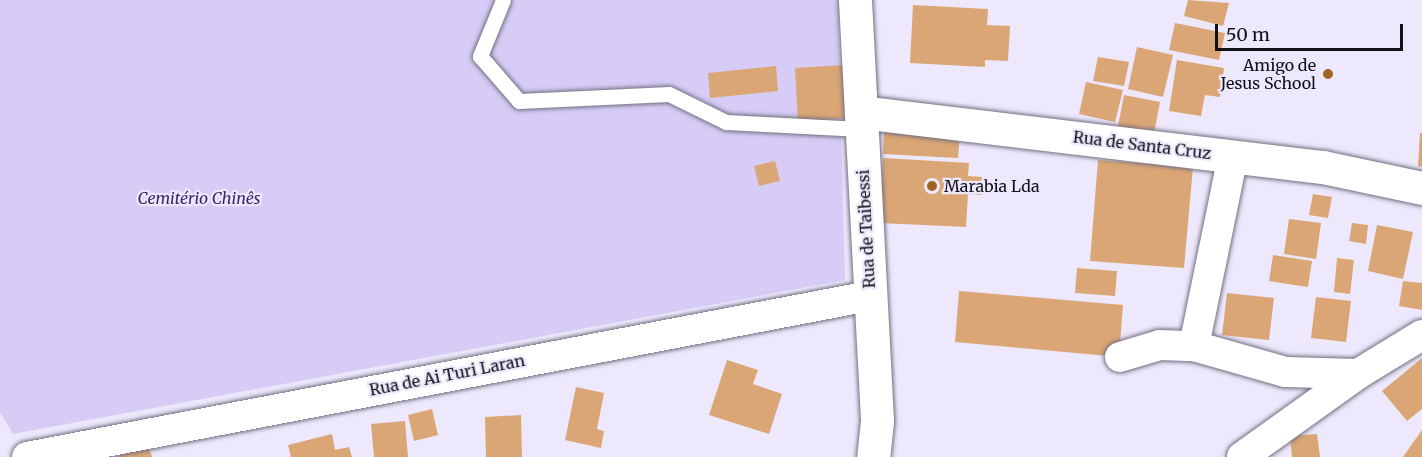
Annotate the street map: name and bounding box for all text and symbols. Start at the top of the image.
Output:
scale bar [1218,12,1406,50]
text: 50 m [1226,23,1270,46]
place label: Amigo de Jesus School [1221,55,1316,93]
marker: Amigo de Jesus School [1321,67,1335,81]
street label: Rua de Santa Cruz [1072,127,1212,163]
street label: Rua de Taibessi [853,169,879,289]
place label: Marabia Lda [944,176,1040,196]
marker: Marabia Lda [925,179,939,193]
park label: Cemitério Chinês [137,188,261,208]
street label: Rua de Ai Turi Laran [368,351,526,399]

